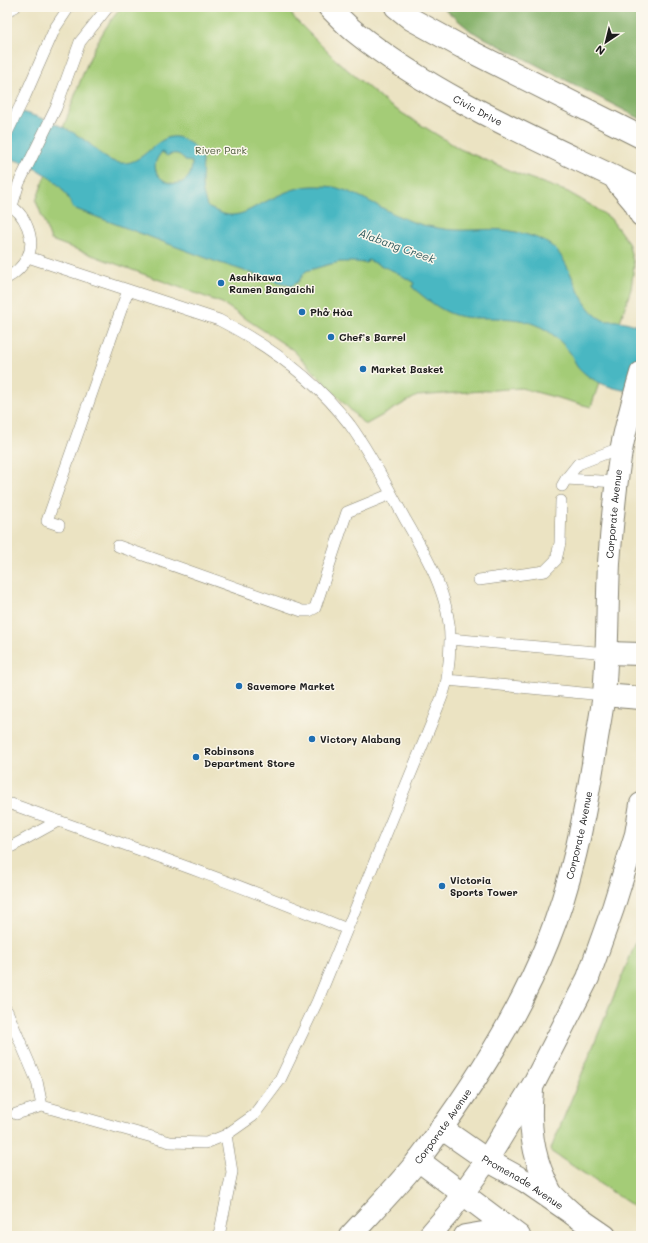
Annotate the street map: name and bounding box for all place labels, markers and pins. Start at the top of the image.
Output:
place label: Asahikawa Ramen Bangaichi [229,270,315,296]
marker: Asahikawa Ramen Bangaichi [216,278,226,288]
place label: Phở Hòa [310,305,353,319]
marker: Phở Hòa [297,307,307,317]
place label: Chef's Barrel [339,330,406,344]
marker: Chef's Barrel [326,332,336,342]
place label: Market Basket [371,362,444,376]
marker: Market Basket [358,364,368,374]
place label: Savemore Market [247,679,335,693]
marker: Savemore Market [234,681,244,691]
place label: Victory Alabang [320,732,401,746]
marker: Victory Alabang [307,734,317,744]
place label: Robinsons Department Store [204,744,295,770]
marker: Robinsons Department Store [191,752,201,762]
place label: Victoria Sports Tower [450,873,518,899]
marker: Victoria Sports Tower [437,881,447,891]

